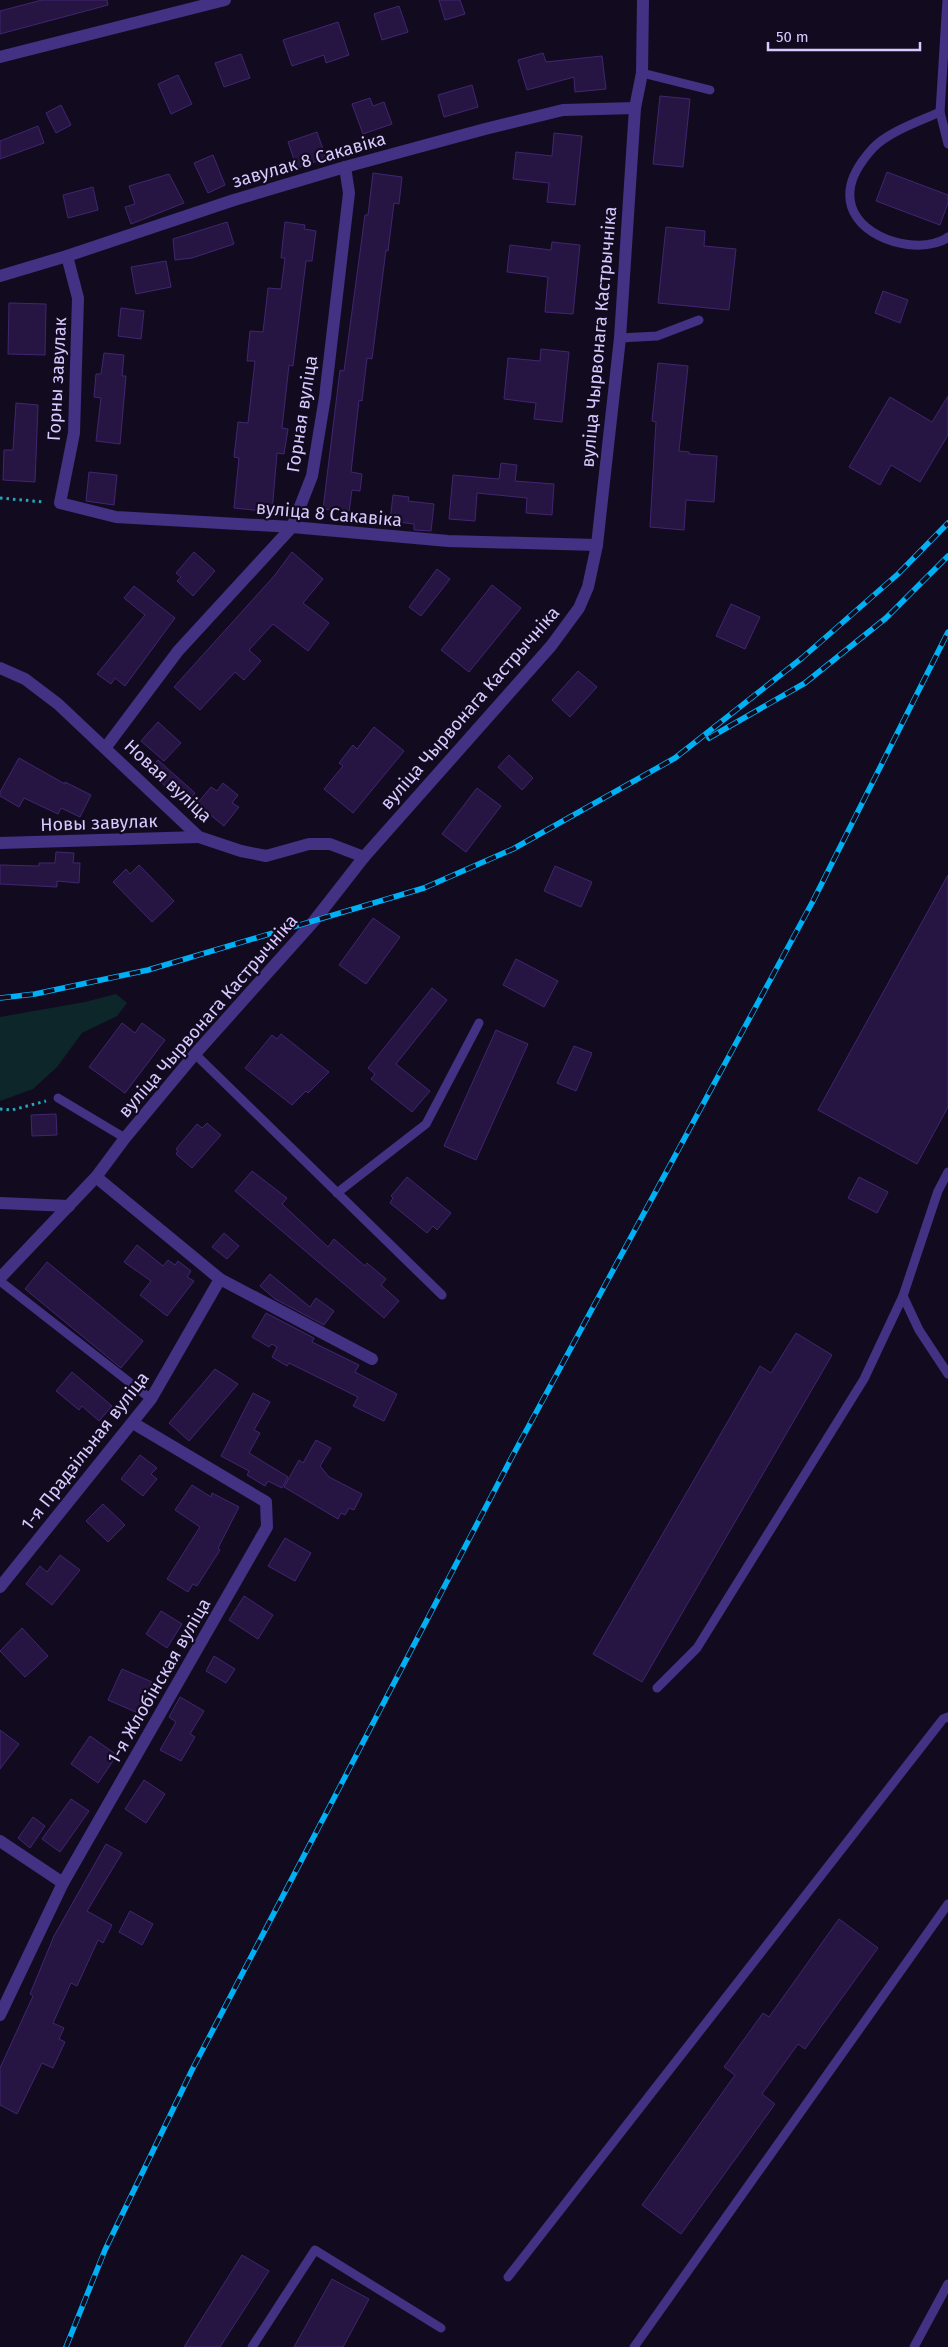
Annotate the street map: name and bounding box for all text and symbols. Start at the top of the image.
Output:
scale bar [768,20,920,52]
text: 50 m [776,28,809,46]
street label: завулак 8 Сакавіка [230,128,388,192]
street label: вуліца Чырвонага Кастрычніка [577,205,621,469]
street label: Горны завулак [43,316,71,441]
street label: Горная вуліца [282,354,322,474]
street label: вуліца 8 Сакавіка [255,497,403,531]
street label: вуліца Чырвонага Кастрычніка [376,602,564,814]
street label: Новая вуліца [120,735,216,827]
street label: Новы завулак [40,810,159,836]
street label: вуліца Чырвонага Кастрычніка [114,910,302,1122]
street label: 1-я Прадзільная вуліца [16,1367,154,1535]
street label: 1-я Жлобінская вуліца [103,1594,215,1768]

